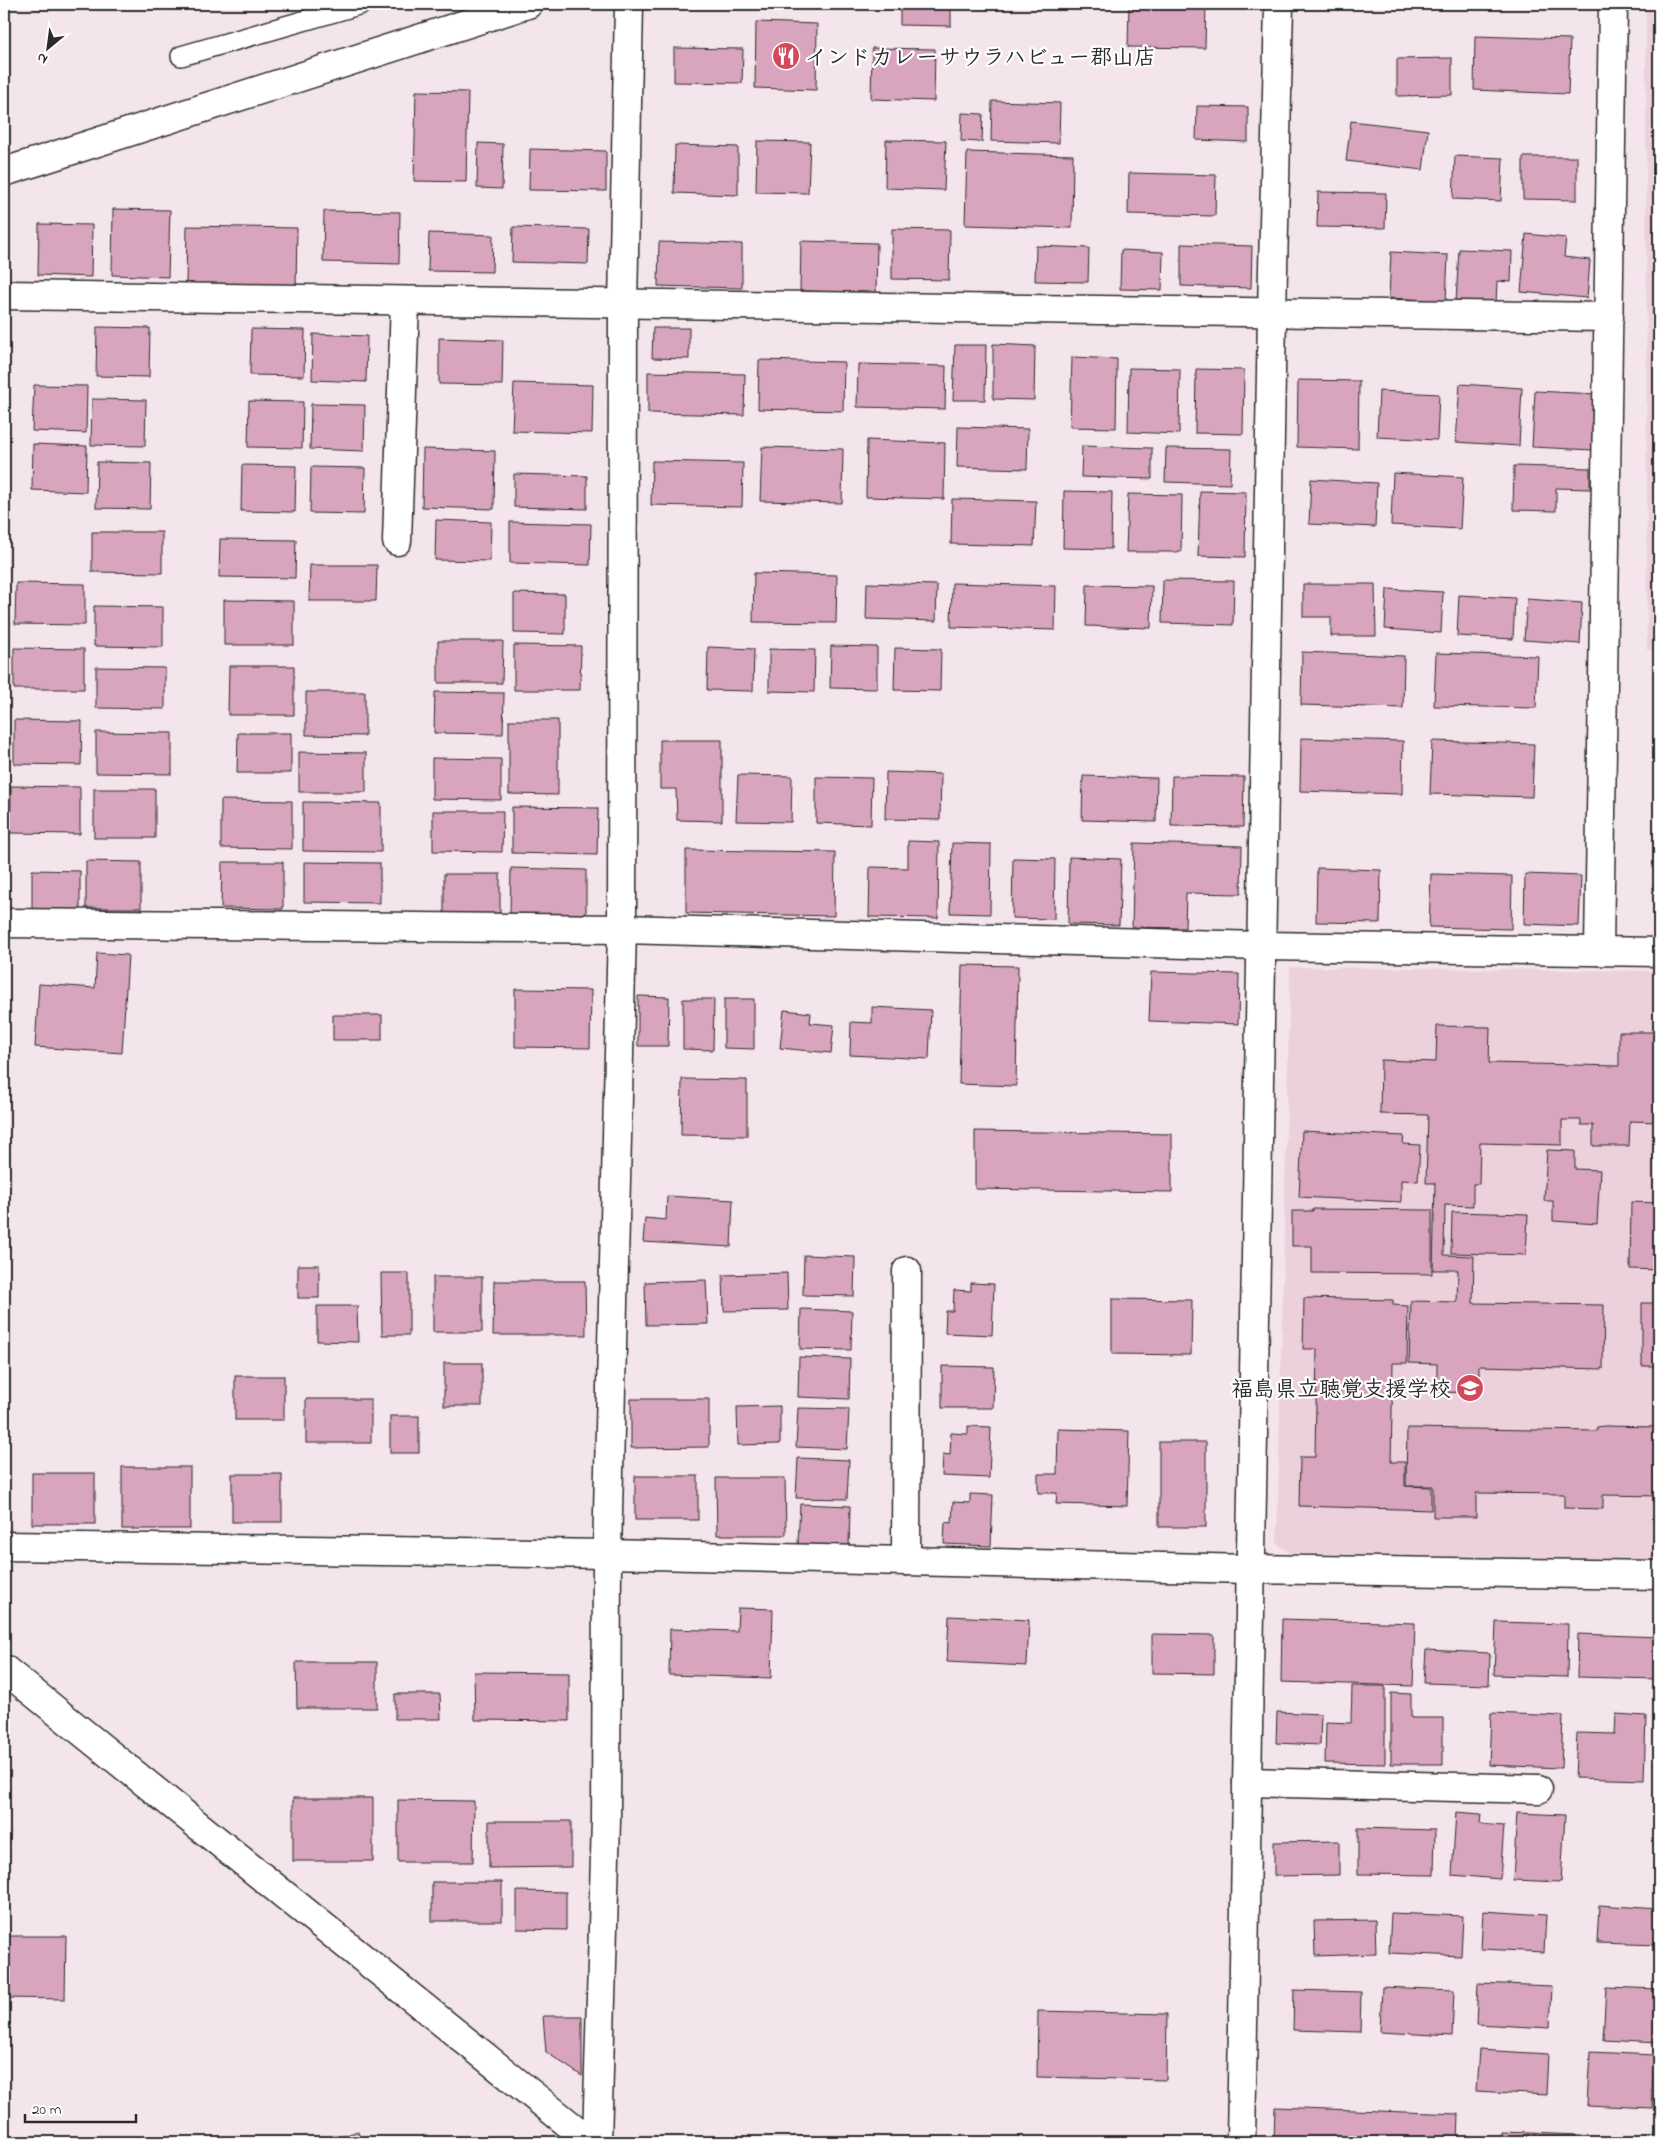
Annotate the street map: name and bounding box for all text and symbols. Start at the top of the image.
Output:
north arrow [22,22,72,72]
restaurant icon: インドカレーサウラハビュー郡山店 [771,41,801,71]
place label: インドカレーサウラハビュー郡山店 [805,43,1156,75]
text: N [33,47,52,70]
school or university icon: 福島県立聴覚支援学校 [1455,1373,1485,1403]
place label: 福島県立聴覚支援学校 [1231,1375,1451,1407]
scale bar [25,2091,136,2123]
text: 20 m [32,2099,62,2121]

